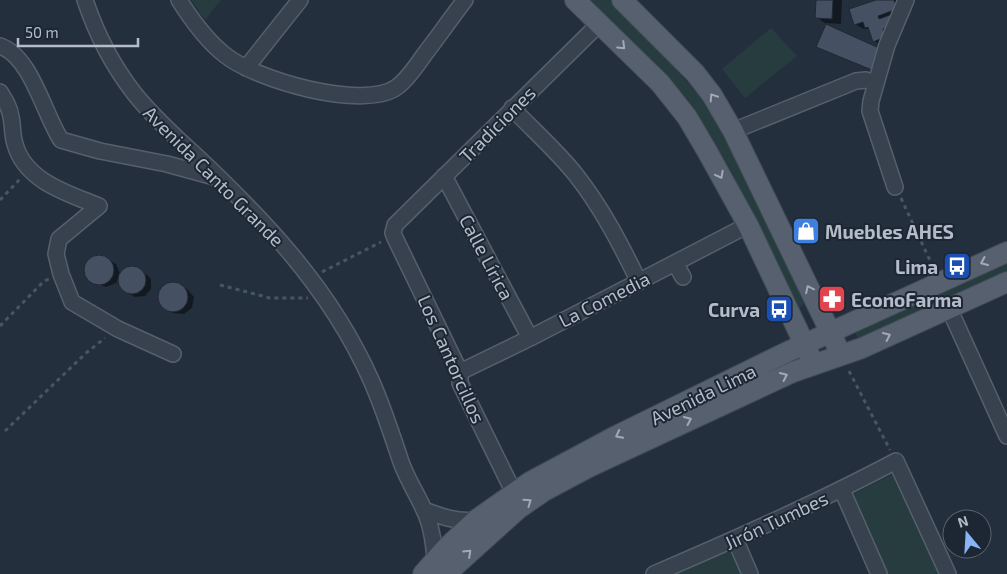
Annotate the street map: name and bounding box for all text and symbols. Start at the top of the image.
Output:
scale bar [18,15,138,47]
text: 50 m [25,23,59,41]
one-way arrow [616,41,625,50]
street label: Tradiciones [454,81,540,167]
one-way arrow [710,93,719,102]
street label: Avenida Canto Grande [139,101,289,251]
one-way arrow [714,169,724,178]
street label: Calle Lírica [455,210,519,304]
shop icon: Muebles AHES [791,216,821,246]
place label: Muebles AHES [825,220,954,243]
bus stop icon: Lima [942,251,972,281]
place label: Lima [895,255,938,278]
one-way arrow [980,255,989,266]
street label: La Comedia [555,266,653,332]
pharmacy icon: EconoFarma [817,284,847,314]
one-way arrow [805,285,816,294]
place label: EconoFarma [851,288,962,311]
street label: Los Cantorcillos [413,291,491,427]
bus stop icon: Curva [764,294,794,324]
place label: Curva [708,298,760,321]
one-way arrow [882,332,891,343]
street label: Avenida Lima [647,359,759,429]
one-way arrow [779,372,788,382]
one-way arrow [683,417,692,427]
one-way arrow [615,429,624,439]
street label: Jirón Tumbes [721,486,831,554]
one-way arrow [522,499,532,508]
north arrow [942,509,992,559]
text: N [955,512,970,531]
one-way arrow [463,550,472,559]

